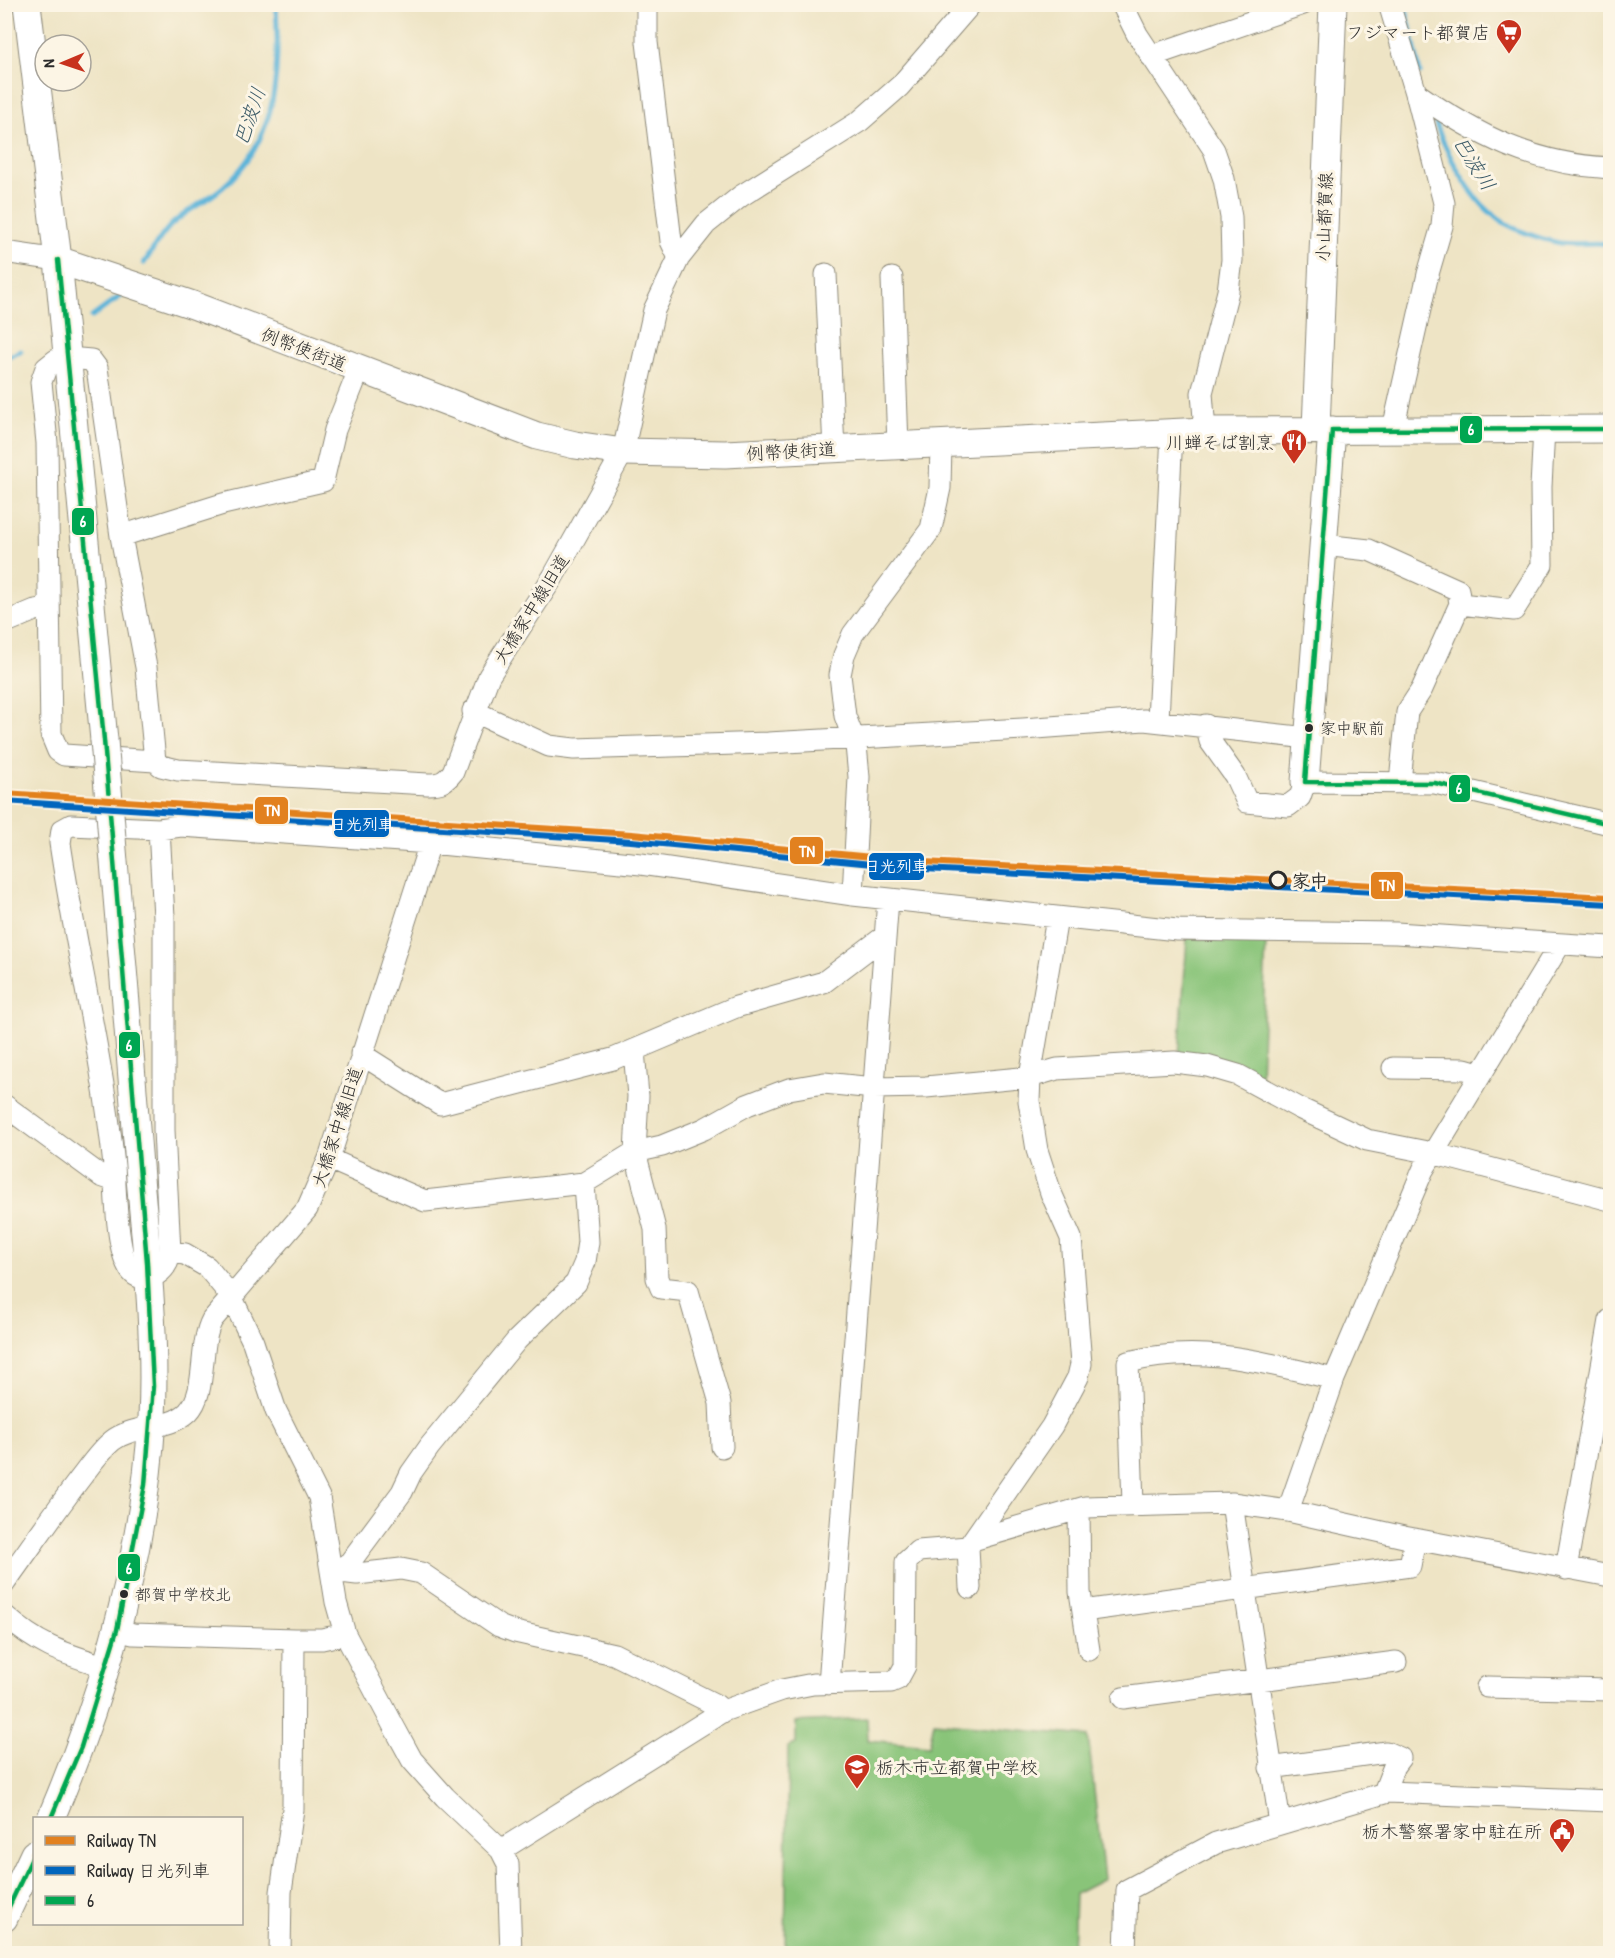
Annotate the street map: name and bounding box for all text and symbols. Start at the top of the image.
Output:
supermarket icon: フジマート都賀店 [1494,17,1524,55]
place label: フジマート都賀店 [1346,20,1490,45]
north arrow [33,33,93,93]
text: N [37,58,59,68]
water label: 巴波川 [226,83,272,149]
water label: 巴波川 [1448,130,1502,196]
street label: 小山都賀線 [1310,172,1338,262]
street label: 例幣使街道 [258,321,350,377]
line badge: 6 [1459,415,1483,444]
text: 6 [1468,418,1475,440]
restaurant icon: 川蝉そば割烹 [1279,427,1309,465]
place label: 川蝉そば割烹 [1166,430,1274,455]
street label: 例幣使街道 [745,436,837,466]
line badge: 6 [71,507,95,536]
text: 6 [80,510,87,532]
street label: 大橋家中線旧道 [487,549,575,669]
place label: 家中駅前 [1320,717,1384,739]
marker: 家中駅前 [1303,722,1315,734]
line badge: 6 [1448,774,1471,803]
text: 6 [1456,777,1463,799]
line badge: TN [254,796,289,825]
text: TN [263,799,280,821]
line badge: 日光列車 [333,809,390,838]
text: 日光列車 [330,813,394,835]
line badge: TN [789,836,824,865]
text: TN [798,840,815,862]
line badge: 日光列車 [868,852,925,881]
text: 日光列車 [864,855,928,877]
place label: 家中 [1292,868,1328,893]
marker: 家中 [1269,871,1287,889]
line badge: TN [1370,871,1404,900]
text: TN [1378,874,1395,896]
line badge: 6 [118,1031,141,1059]
text: 6 [126,1034,133,1056]
street label: 大橋家中線旧道 [306,1063,368,1191]
line badge: 6 [117,1553,141,1582]
text: 6 [126,1557,133,1579]
place label: 都賀中学校北 [135,1583,231,1605]
marker: 都賀中学校北 [118,1588,130,1600]
school or university icon: 栃木市立都賀中学校 [842,1752,872,1790]
place label: 栃木市立都賀中学校 [876,1755,1038,1780]
public building icon: 栃木警察署家中駐在所 [1547,1816,1577,1854]
legend [33,1817,243,1925]
place label: 栃木警察署家中駐在所 [1362,1819,1542,1844]
text: Railway TN [87,1828,156,1853]
text: Railway 日光列車 [87,1858,210,1883]
text: 6 [87,1888,94,1913]

